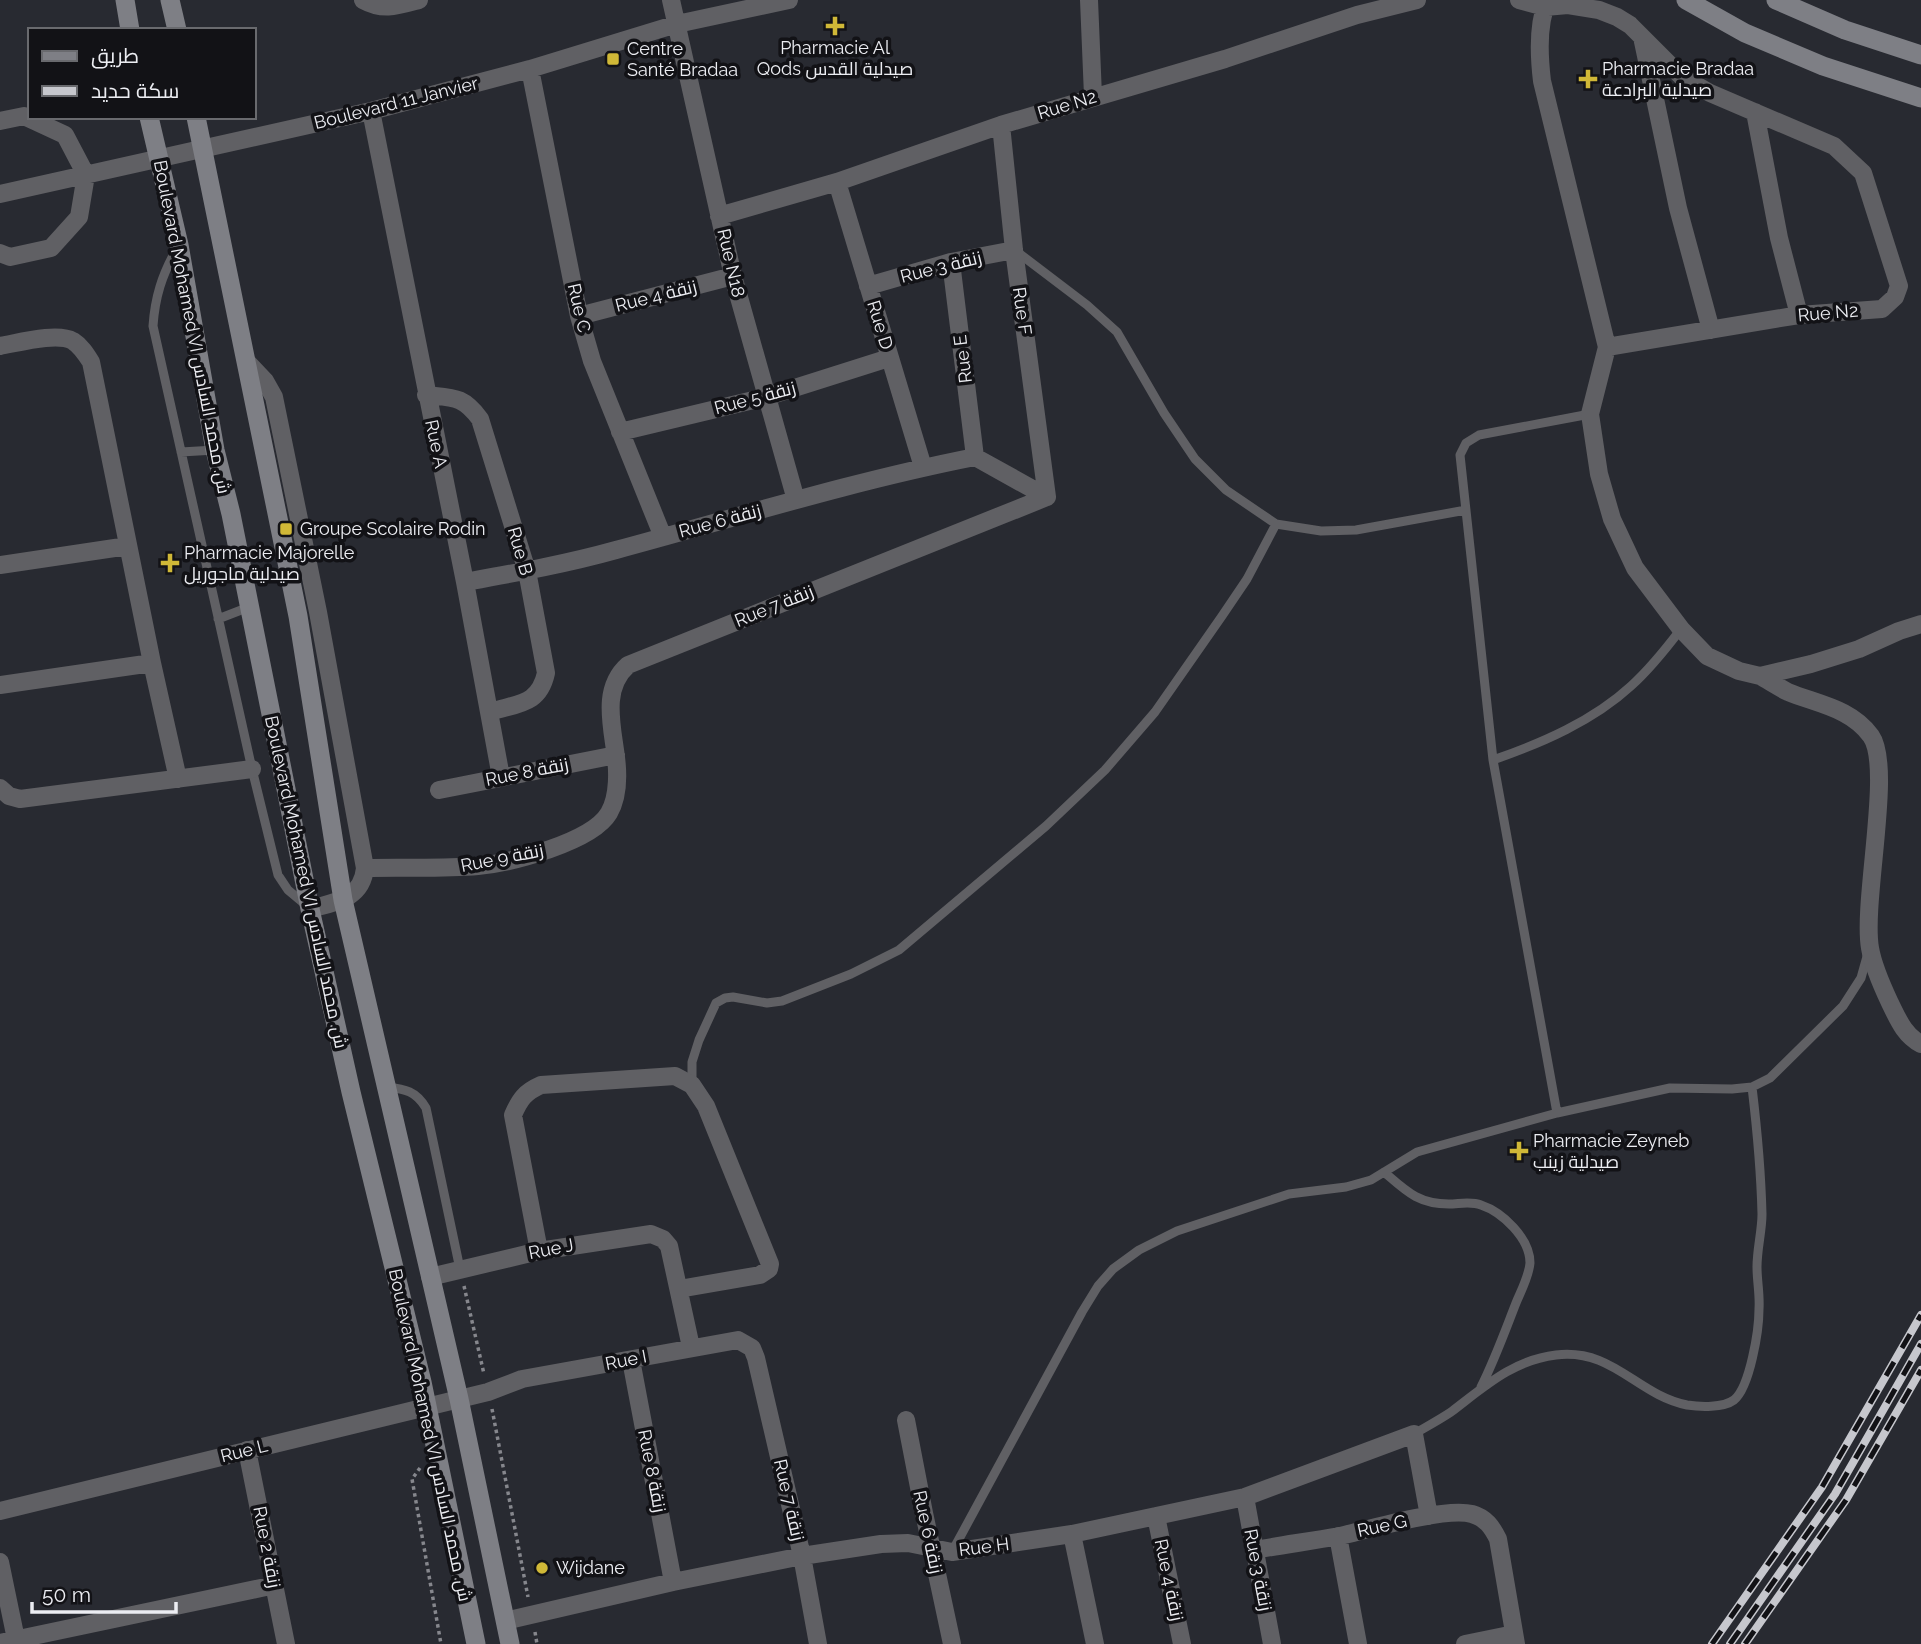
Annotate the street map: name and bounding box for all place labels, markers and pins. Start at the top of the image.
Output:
marker: Pharmacie Al Qods صيدلية القدس [827,18,843,34]
place label: Pharmacie Al Qods صيدلية القدس [757,37,913,80]
place label: Centre Santé Bradaa [627,38,738,80]
marker: Centre Santé Bradaa [605,51,621,67]
place label: Pharmacie Bradaa صيدلية البرادعة [1602,58,1754,101]
marker: Pharmacie Bradaa صيدلية البرادعة [1580,71,1596,87]
place label: Groupe Scolaire Rodin [300,518,486,539]
marker: Groupe Scolaire Rodin [278,521,294,537]
place label: Pharmacie Majorelle صيدلية ماجوريل [184,542,355,585]
marker: Pharmacie Majorelle صيدلية ماجوريل [162,555,178,571]
place label: Pharmacie Zeyneb صيدلية زينب [1533,1130,1689,1173]
marker: Pharmacie Zeyneb صيدلية زينب [1511,1143,1527,1159]
place label: Wijdane [556,1557,625,1578]
marker: Wijdane [534,1560,550,1576]

